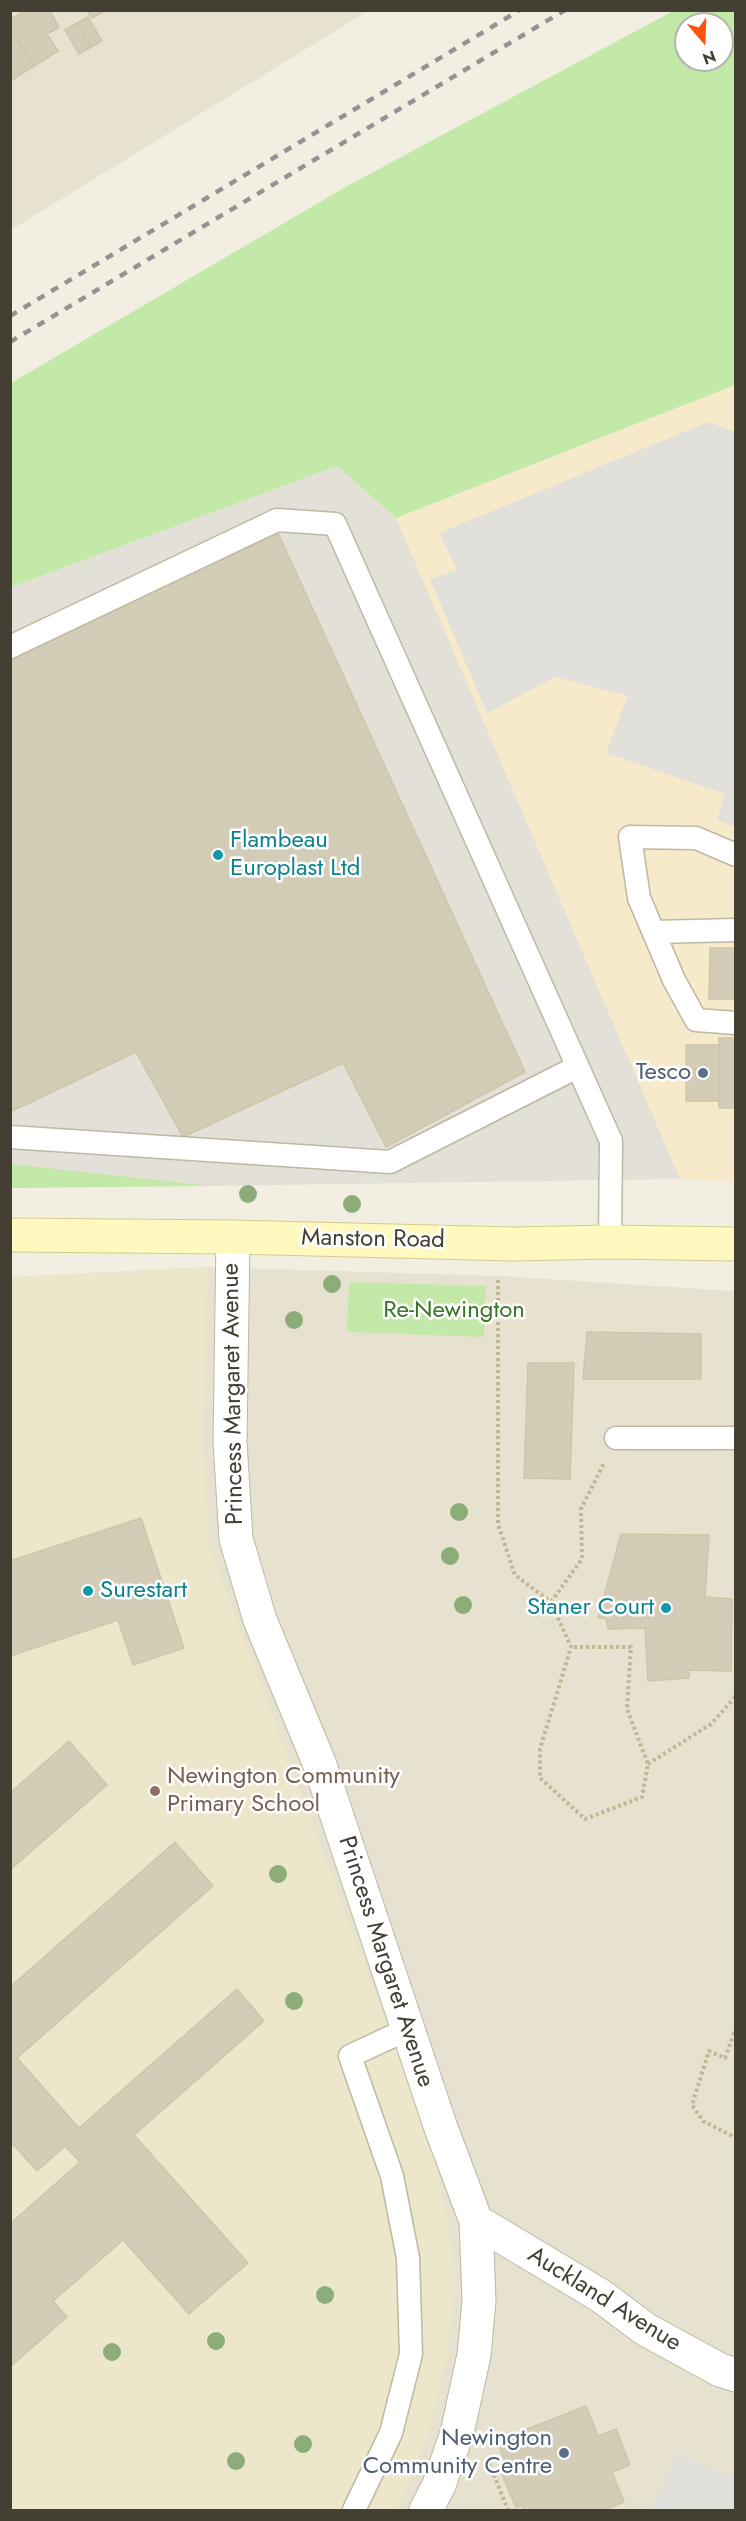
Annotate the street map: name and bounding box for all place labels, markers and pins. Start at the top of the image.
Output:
place label: Flambeau Europlast Ltd [230,827,360,883]
marker: Flambeau Europlast Ltd [211,848,225,862]
place label: Tesco [636,1059,691,1087]
marker: Tesco [696,1066,710,1080]
place label: Surestart [100,1577,187,1605]
marker: Surestart [81,1584,95,1598]
place label: Staner Court [527,1594,654,1622]
marker: Staner Court [659,1601,673,1615]
place label: Newington Community Primary School [167,1763,400,1819]
marker: Newington Community Primary School [148,1784,162,1798]
place label: Newington Community Centre [363,2425,552,2481]
marker: Newington Community Centre [557,2446,571,2460]

